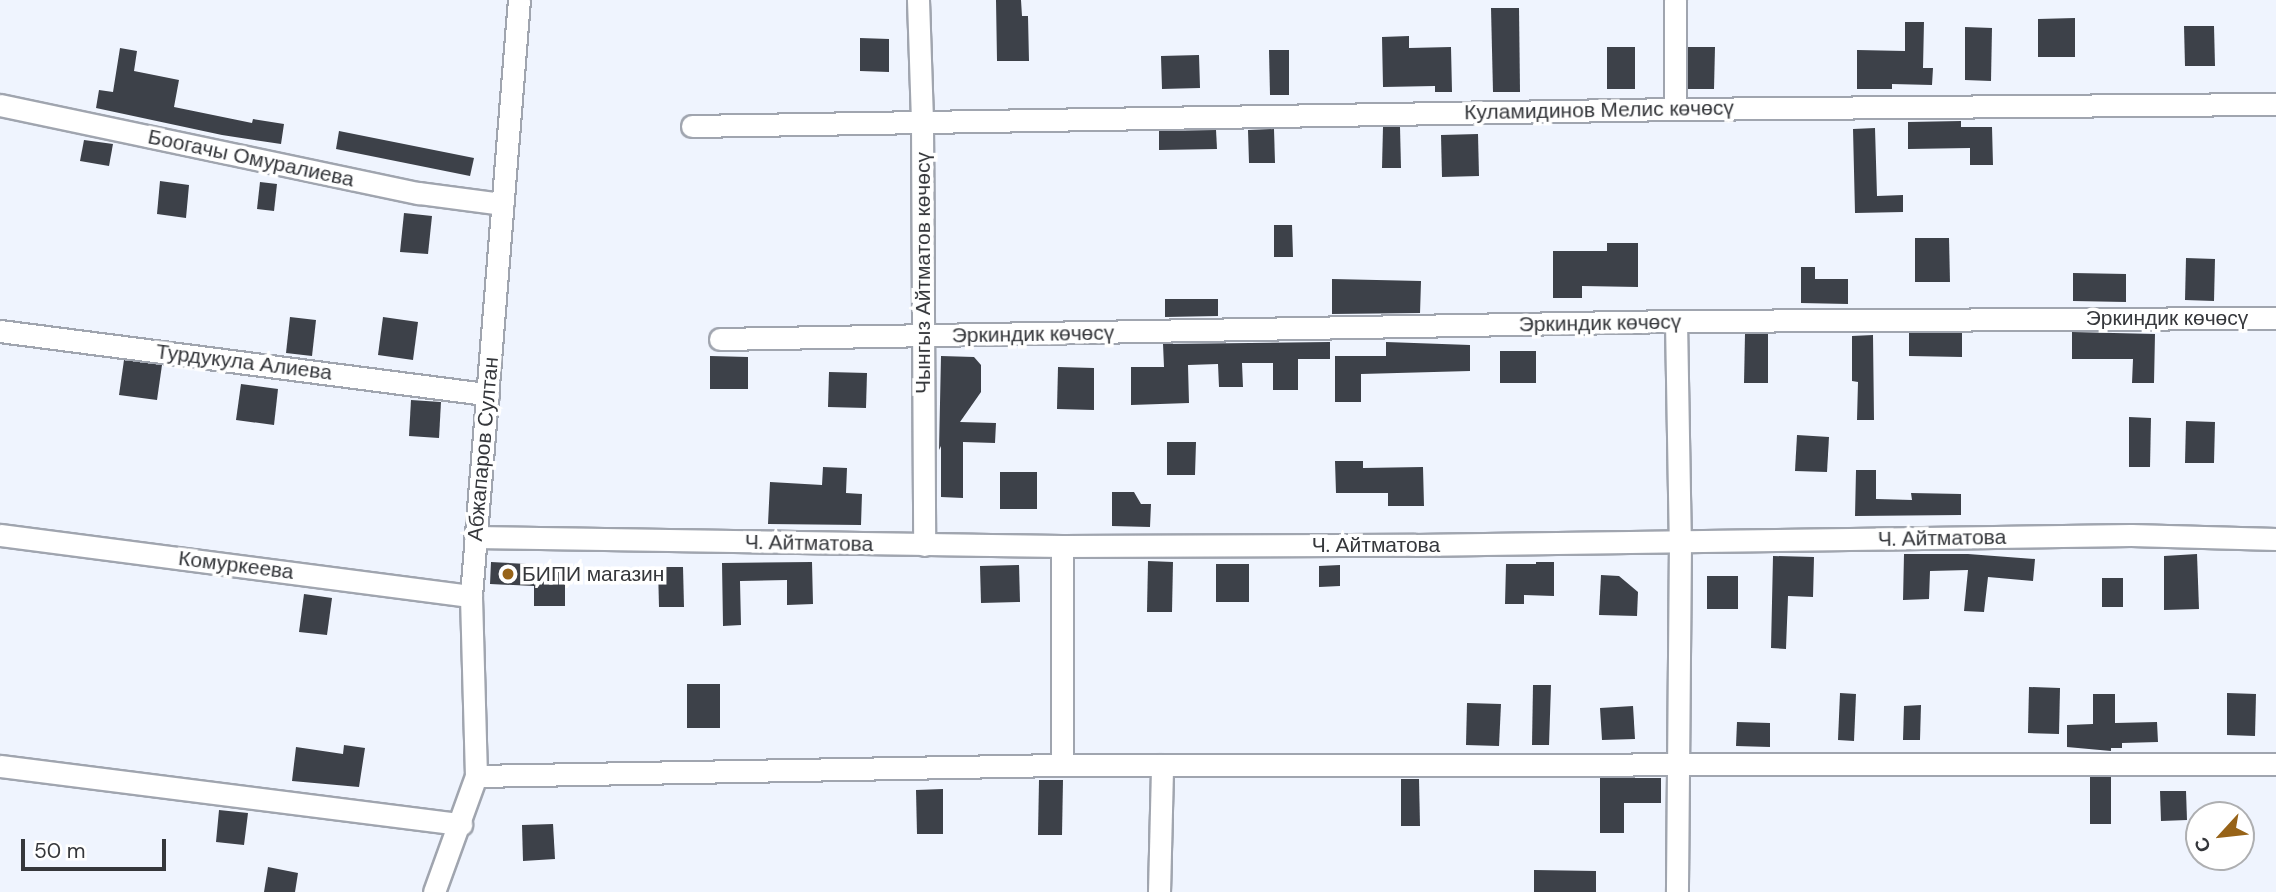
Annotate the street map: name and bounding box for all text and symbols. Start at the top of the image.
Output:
street label: Куламидинов Мелис көчөсү [1464,95,1734,125]
street label: Боогачы Омуралиева [146,124,356,192]
street label: Чынгыз Айтматов көчөсү [910,152,936,394]
street label: Эркиндик көчөсү [2086,305,2248,331]
street label: Эркиндик көчөсү [1519,309,1681,337]
street label: Эркиндик көчөсү [952,320,1114,348]
street label: Турдукула Алиева [155,339,333,385]
street label: Абжапаров Султан [462,356,504,542]
street label: Ч. Айтматова [1878,524,2006,552]
street label: Ч. Айтматова [745,529,873,557]
street label: Ч. Айтматова [1312,532,1440,558]
street label: Комуркеева [177,545,295,585]
place label: БИПИ магазин [522,561,664,587]
marker: БИПИ магазин [500,566,516,582]
north arrow [2185,801,2255,871]
scale bar [24,826,170,870]
text: С [2188,833,2217,857]
text: 50 m [34,837,85,865]

